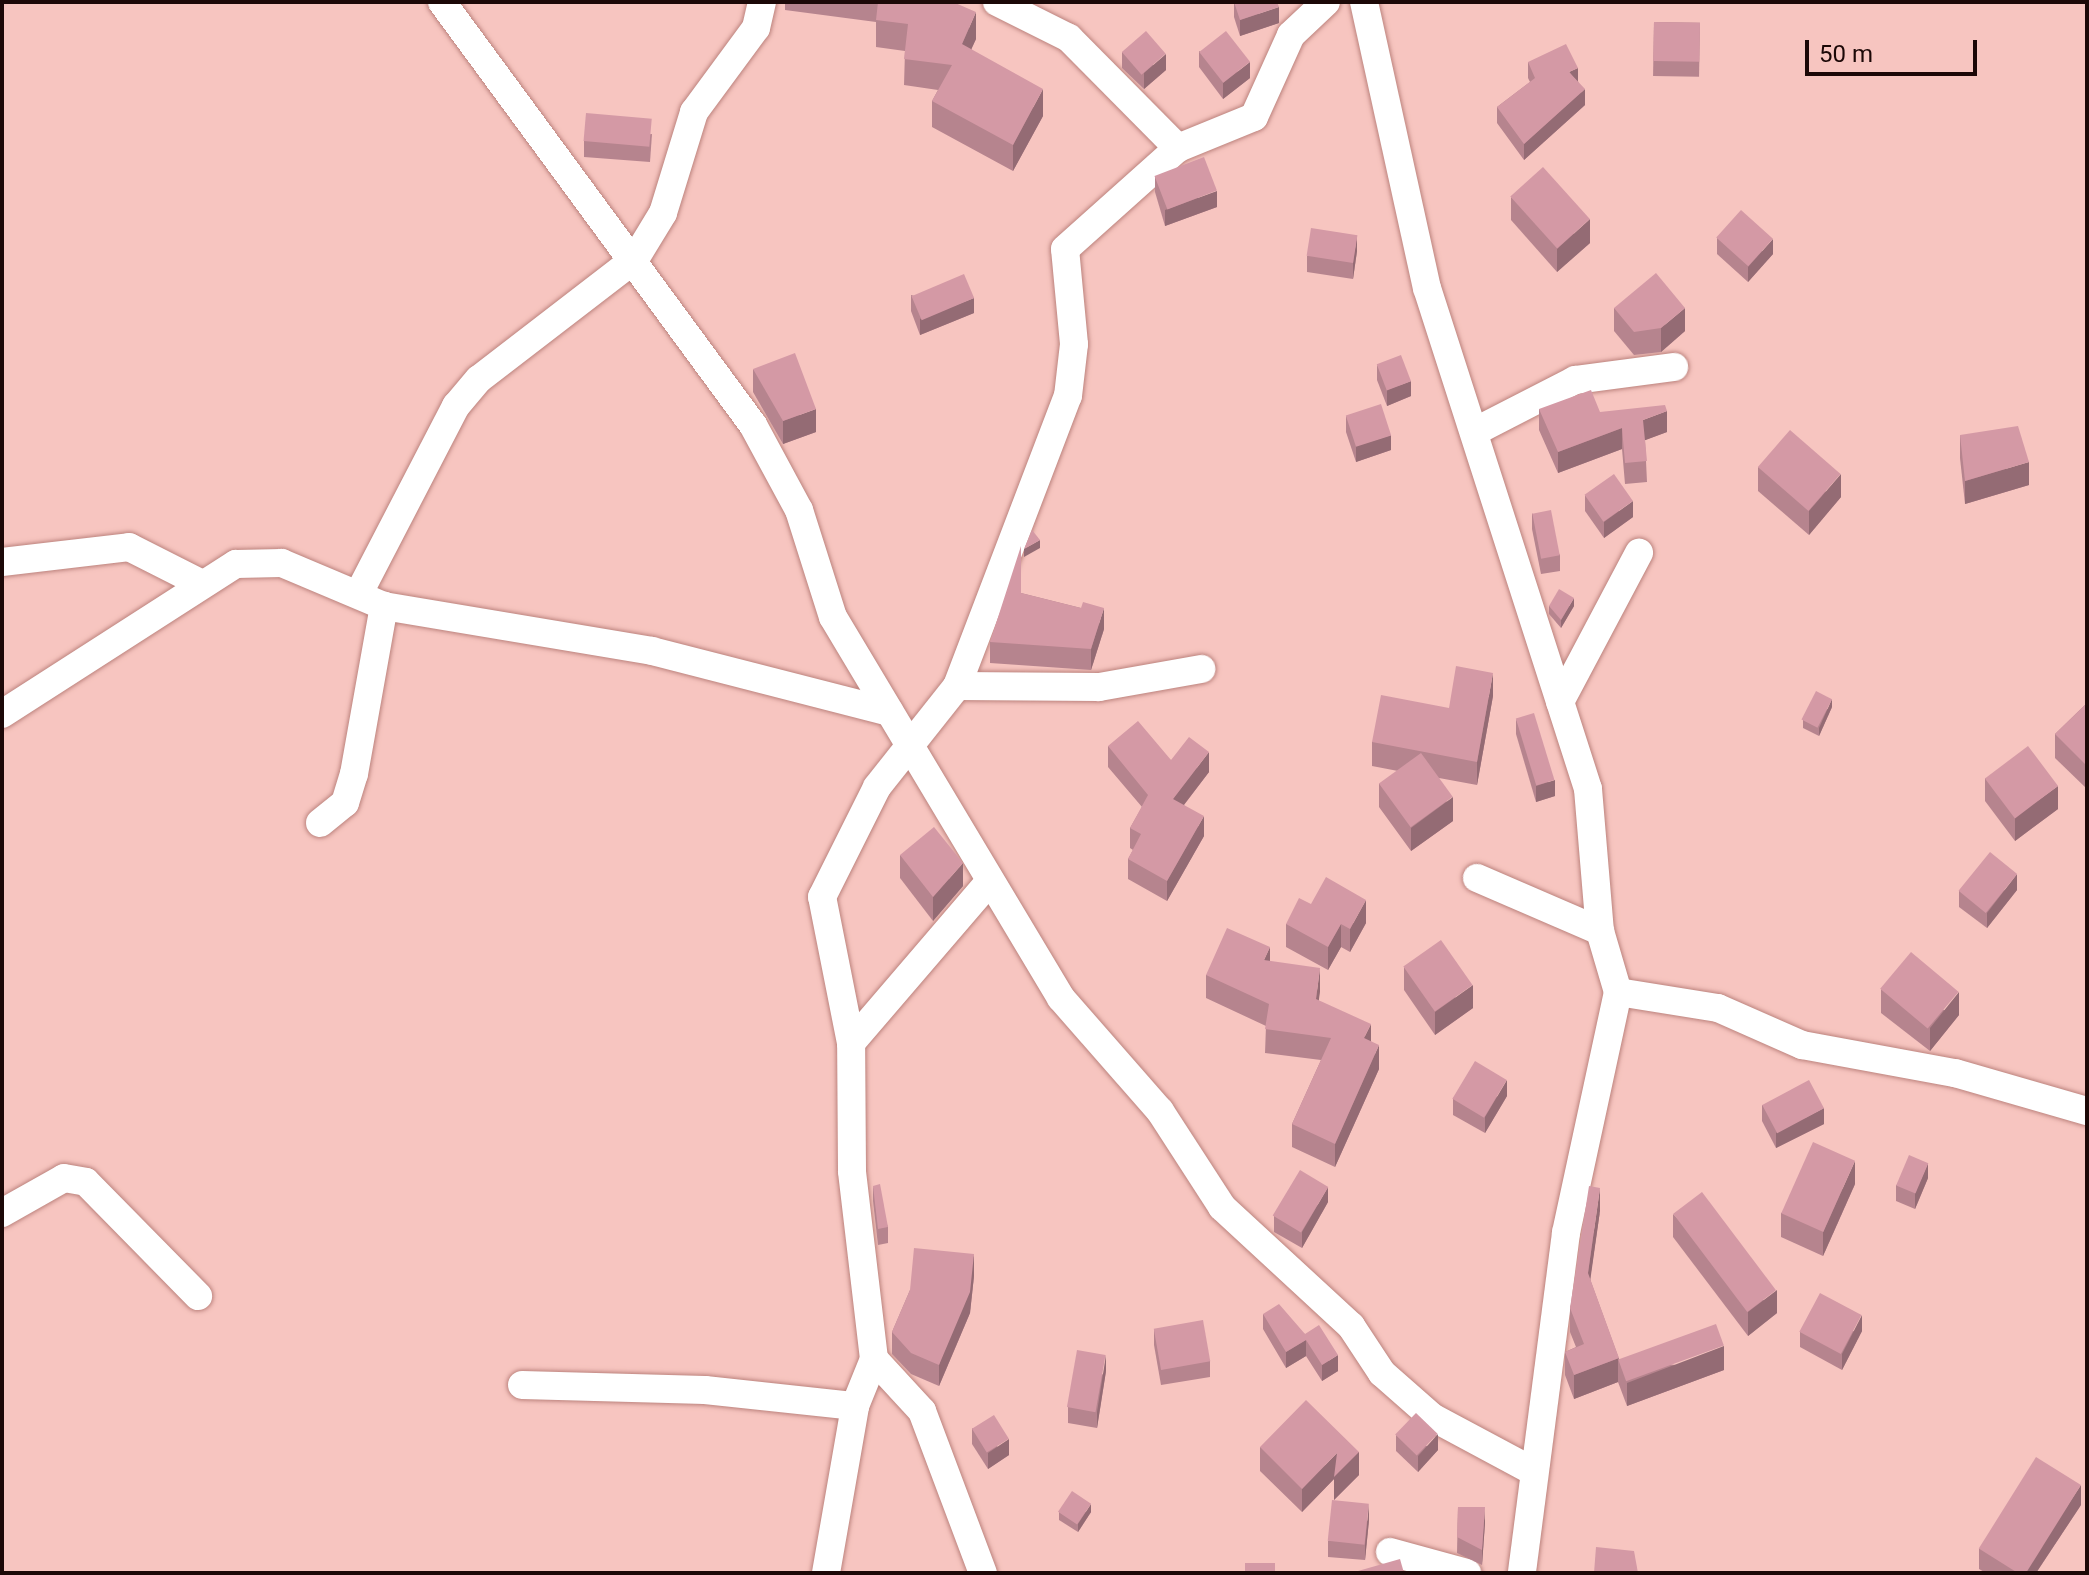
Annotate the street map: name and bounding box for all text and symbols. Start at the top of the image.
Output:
scale bar [1809,24,1981,74]
text: 50 m [1819,40,1873,68]

